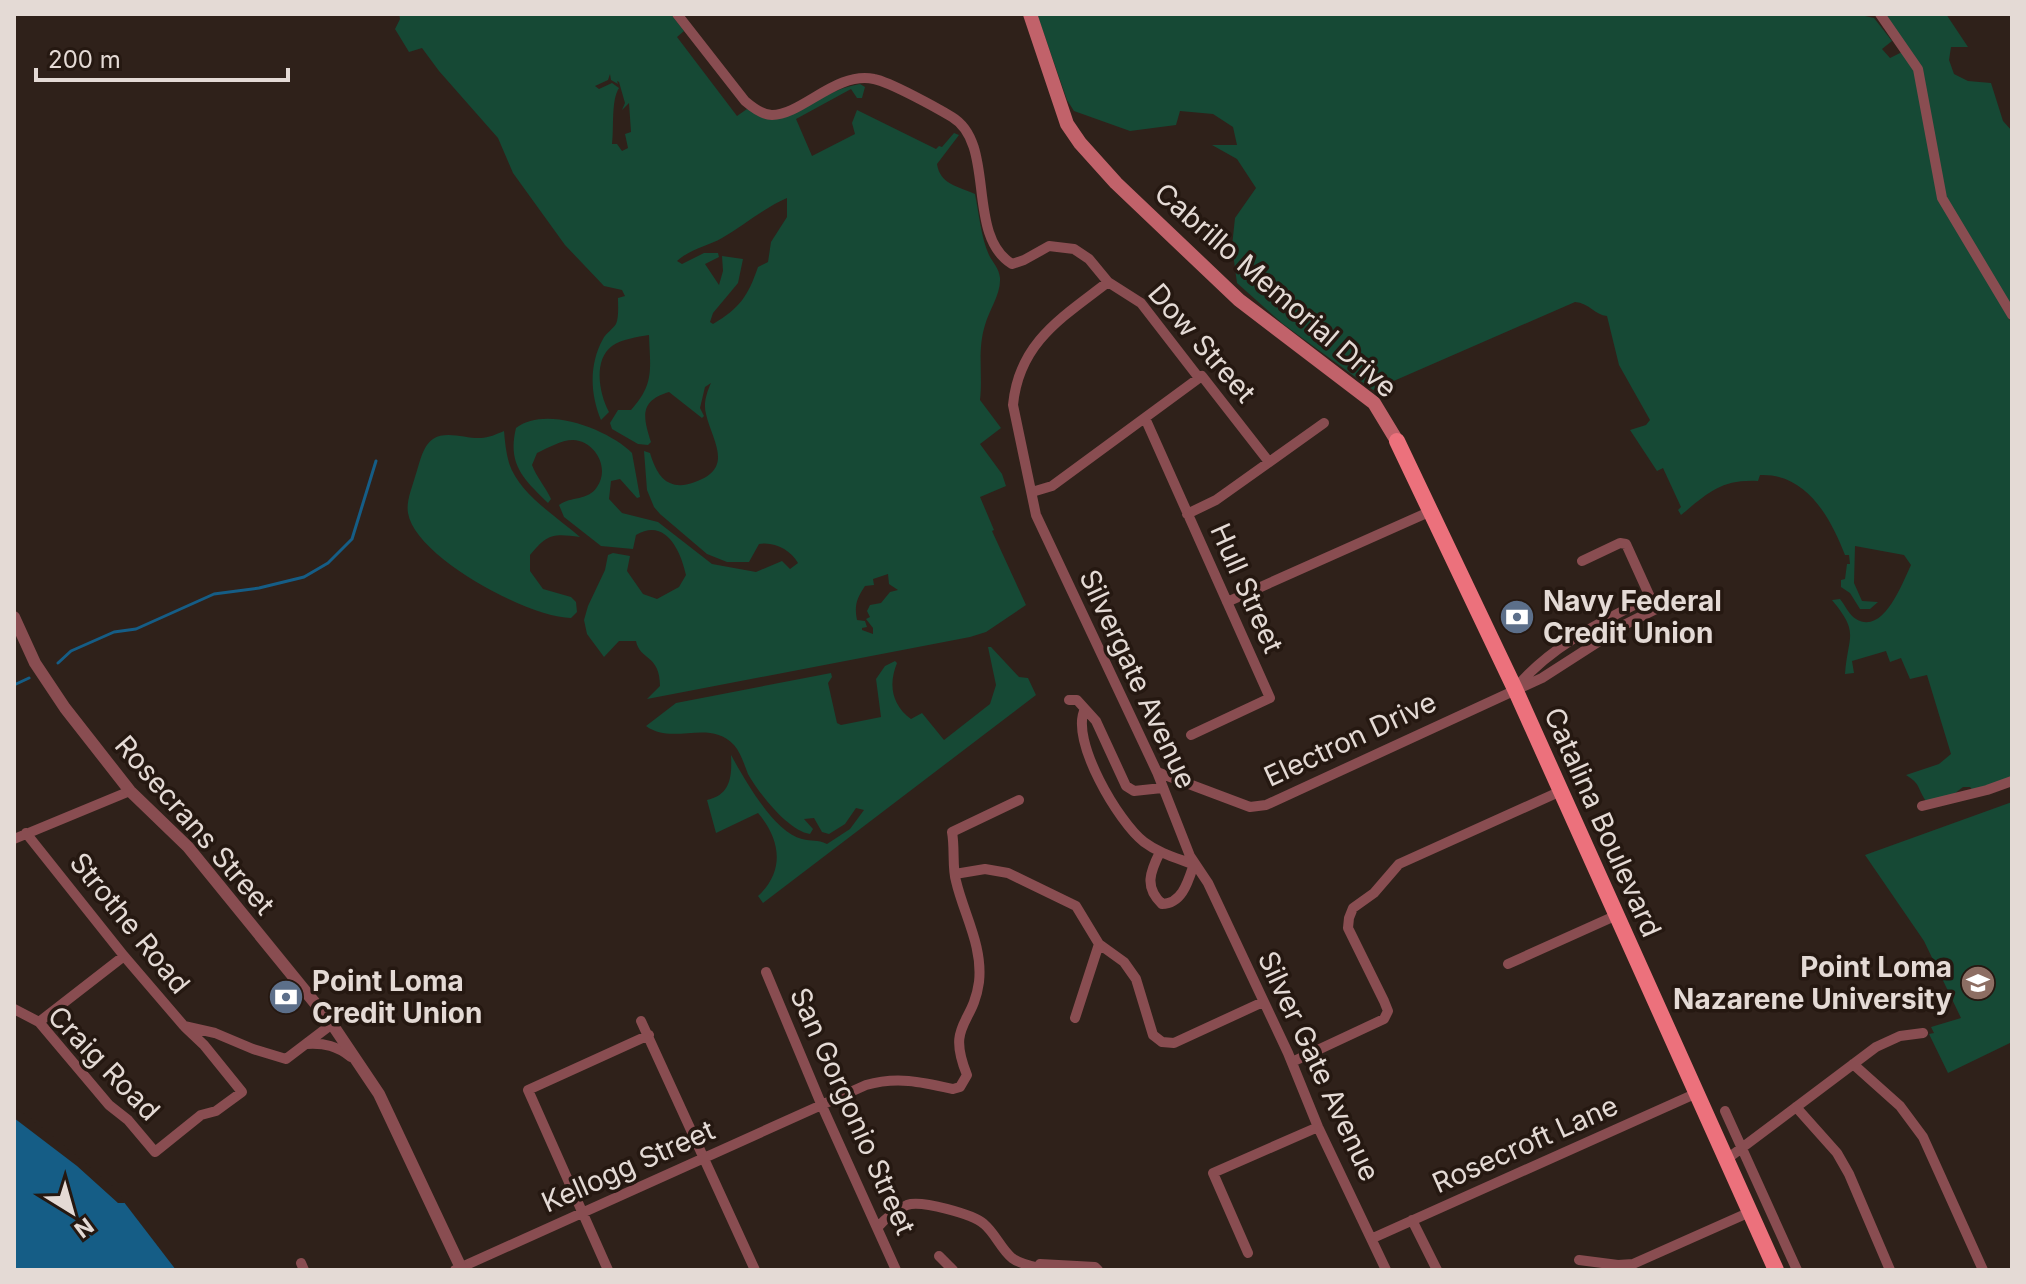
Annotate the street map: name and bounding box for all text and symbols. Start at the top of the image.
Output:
scale bar [36,32,288,82]
text: 200 m [48,45,121,74]
street label: Cabrillo Memorial Drive [1148,176,1404,404]
street label: Dow Street [1141,277,1263,409]
street label: Hull Street [1203,518,1291,658]
street label: Silvergate Avenue [1072,564,1204,794]
place label: Navy Federal Credit Union [1543,584,1722,650]
bank icon: Navy Federal Credit Union [1498,598,1536,636]
street label: Electron Drive [1259,684,1441,794]
street label: Catalina Boulevard [1537,702,1669,942]
street label: Rosecrans Street [108,729,282,921]
street label: Strothe Road [63,846,197,1000]
street label: Silver Gate Avenue [1251,946,1387,1186]
place label: Point Loma Nazarene University [1673,950,1952,1016]
place label: Point Loma Credit Union [312,964,482,1030]
school or university icon: Point Loma Nazarene University [1959,964,1997,1002]
bank icon: Point Loma Credit Union [267,978,305,1016]
street label: San Gorgonio Street [783,982,923,1240]
street label: Craig Road [41,999,167,1127]
street label: Rosecroft Lane [1427,1088,1623,1200]
street label: Kellogg Street [536,1113,720,1219]
north arrow [32,1172,112,1252]
text: N [70,1213,99,1243]

